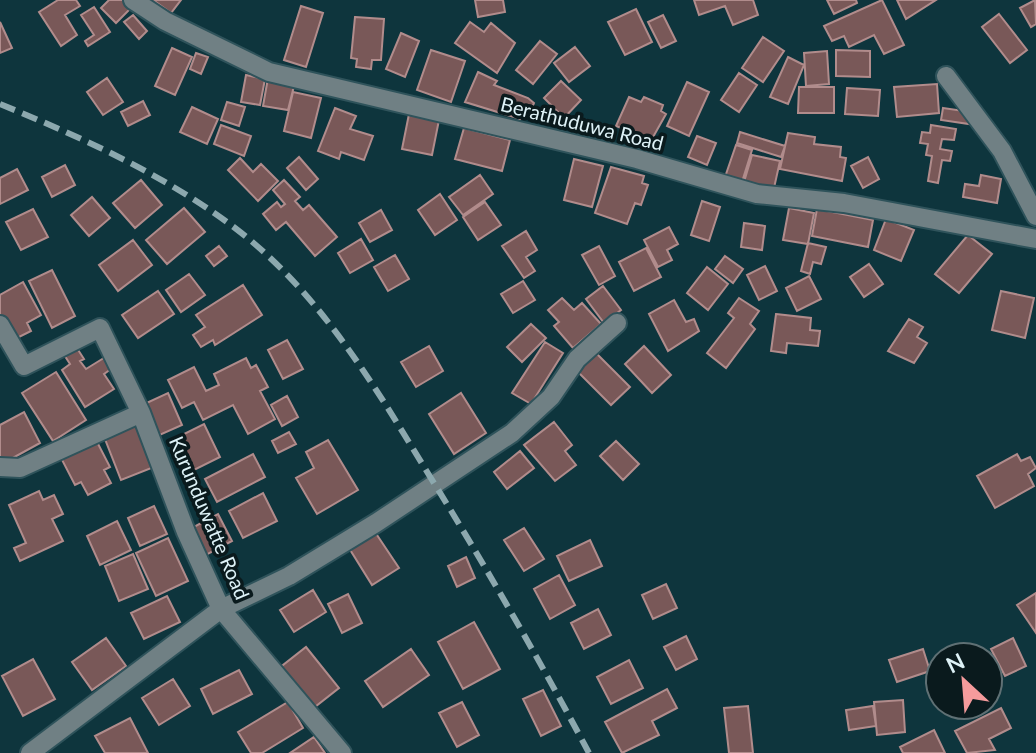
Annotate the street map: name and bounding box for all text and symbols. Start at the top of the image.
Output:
street label: Berathuduwa Road [498,91,666,155]
street label: Kurunduwatte Road [165,432,255,603]
north arrow [924,641,1004,721]
text: N [941,647,969,678]

